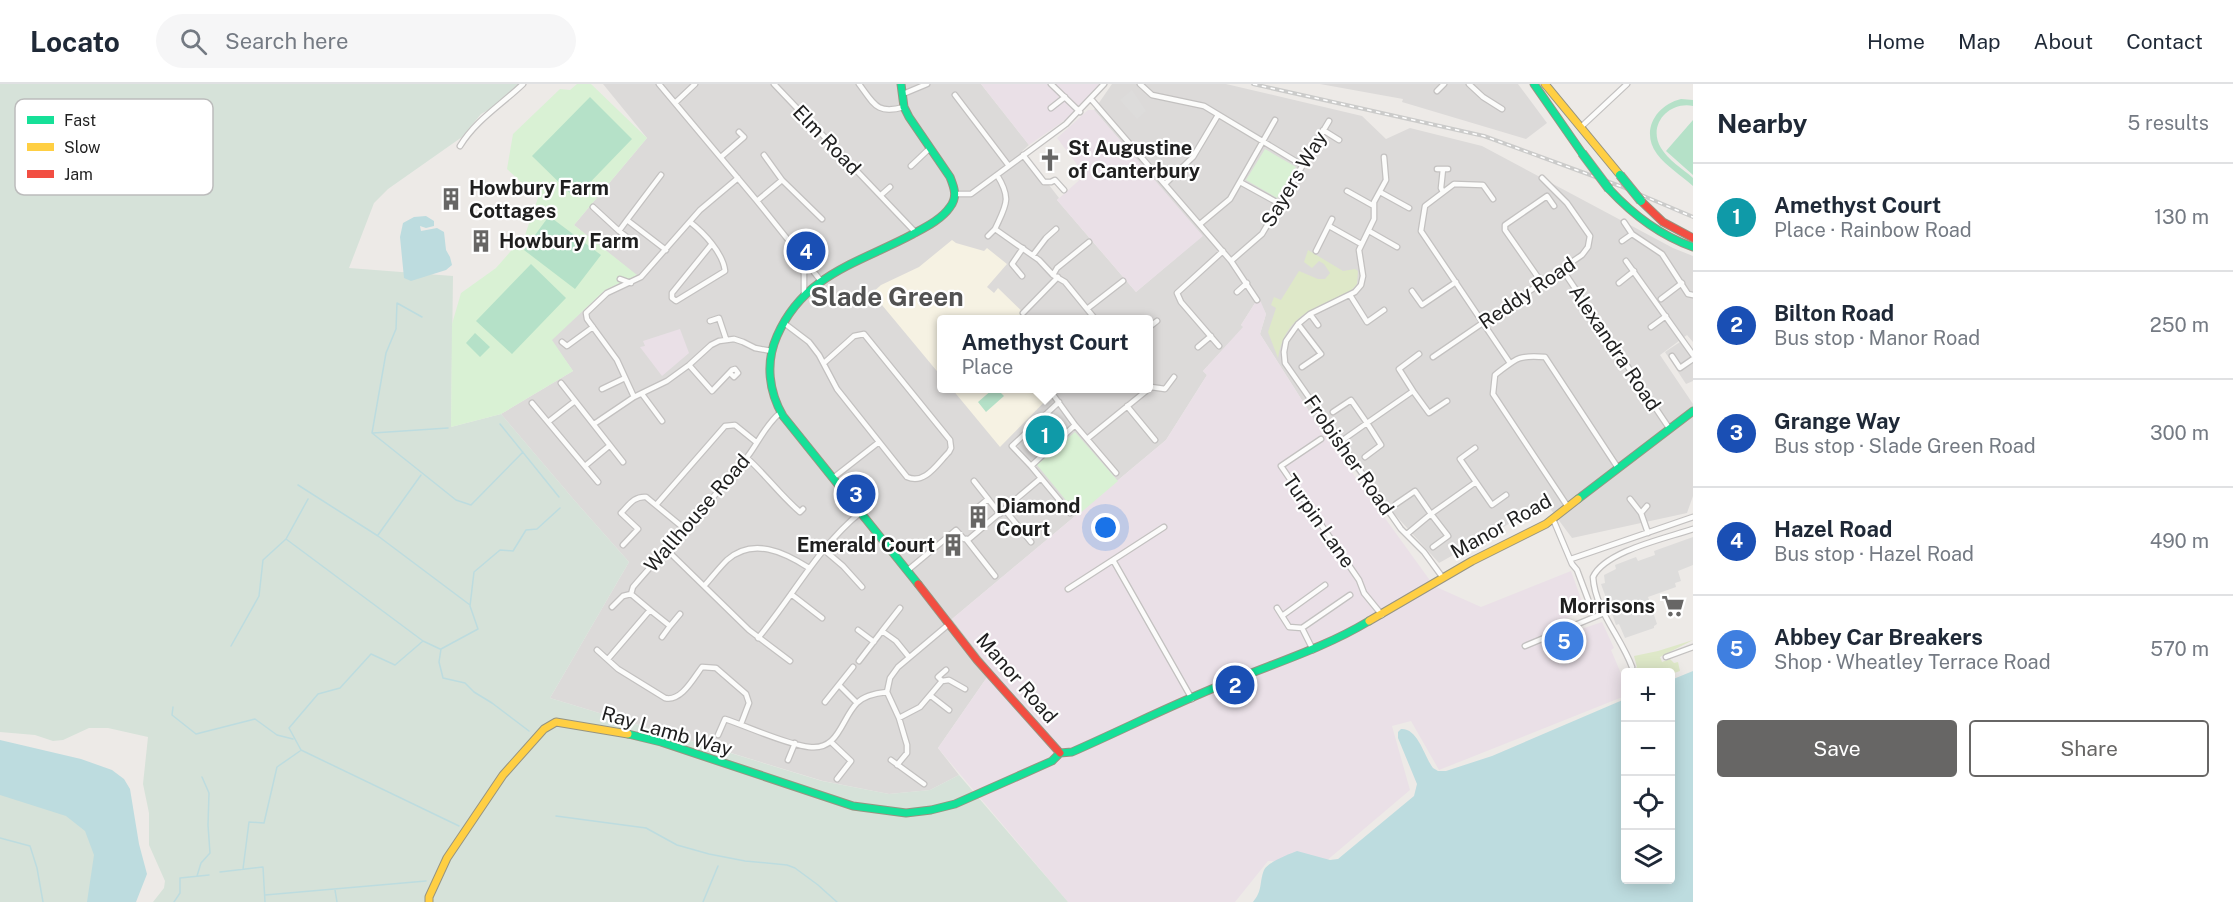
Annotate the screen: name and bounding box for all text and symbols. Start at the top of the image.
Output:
search box [156,14,576,68]
text: Locato [30,25,120,58]
icon: search [177,25,210,58]
text: Search here [225,28,348,54]
text: Home [1867,29,1925,54]
text: Map [1958,29,2001,54]
text: About [2034,29,2093,54]
text: Contact [2126,29,2203,54]
legend [15,99,213,195]
street label: Elm Road [788,100,866,180]
text: Nearby [1717,108,1807,139]
text: Fast [64,111,96,130]
text: 5 results [2127,111,2209,135]
street label: Sayers Way [1256,126,1332,231]
place label: St Augustine of Canterbury [1068,136,1200,183]
text: Slow [64,138,101,157]
church icon: St Augustine of Canterbury [1037,147,1063,173]
text: Jam [64,165,93,184]
place label: Howbury Farm Cottages [469,176,609,223]
building icon: Howbury Farm Cottages [438,186,464,212]
text: Amethyst Court [1774,192,1941,218]
text: 1 [1732,205,1741,229]
text: 130 m [2154,205,2209,229]
text: Place · Rainbow Road [1774,218,1972,242]
building icon: Howbury Farm [468,228,494,254]
pin: 4 [786,228,826,274]
place label: Howbury Farm [499,229,639,253]
street label: Reddy Road [1474,252,1580,334]
street label: Alexandra Road [1564,280,1666,416]
district label: Slade Green [810,281,964,312]
text: Bilton Road [1774,300,1894,326]
text: 2 [1730,313,1743,337]
text: 250 m [2150,313,2209,337]
popup [937,315,1153,393]
text: Bus stop · Manor Road [1774,326,1980,350]
text: Amethyst Court [961,329,1129,355]
text: Place [961,355,1013,379]
street label: Frobisher Road [1299,390,1399,520]
text: Grange Way [1774,408,1900,434]
pin: 1 [1026,412,1064,458]
text: 3 [1730,421,1743,445]
text: 300 m [2150,421,2209,445]
text: Bus stop · Slade Green Road [1774,434,2036,458]
street label: Wallhouse Road [639,449,755,577]
street label: Turpin Lane [1278,470,1360,572]
pin: 3 [836,472,876,516]
street label: Manor Road [1446,488,1556,564]
place label: Diamond Court [996,494,1081,541]
building icon: Diamond Court [965,504,991,530]
your location [1091,513,1120,542]
text: Hazel Road [1774,516,1892,542]
text: 4 [1730,529,1743,553]
text: 490 m [2150,529,2209,553]
building icon: Emerald Court [940,532,966,558]
place label: Emerald Court [797,533,935,557]
text: Bus stop · Hazel Road [1774,542,1974,566]
supermarket icon: Morrisons [1660,593,1686,619]
place label: Morrisons [1559,594,1655,618]
pin: 5 [1544,618,1584,664]
text: Abbey Car Breakers [1774,624,1983,650]
street label: Manor Road [971,628,1063,728]
text: 5 [1730,637,1743,661]
text: 570 m [2150,637,2209,661]
text: Shop · Wheatley Terrace Road [1774,650,2051,674]
pin: 2 [1216,662,1254,708]
map controls [1621,668,1675,884]
button: + [1621,668,1675,722]
street label: Ray Lamb Way [599,701,735,761]
button: Save [1717,720,1957,777]
button: Share [1969,720,2209,777]
button: − [1621,722,1675,776]
button: locate [1621,776,1675,830]
button: layers [1621,830,1675,884]

